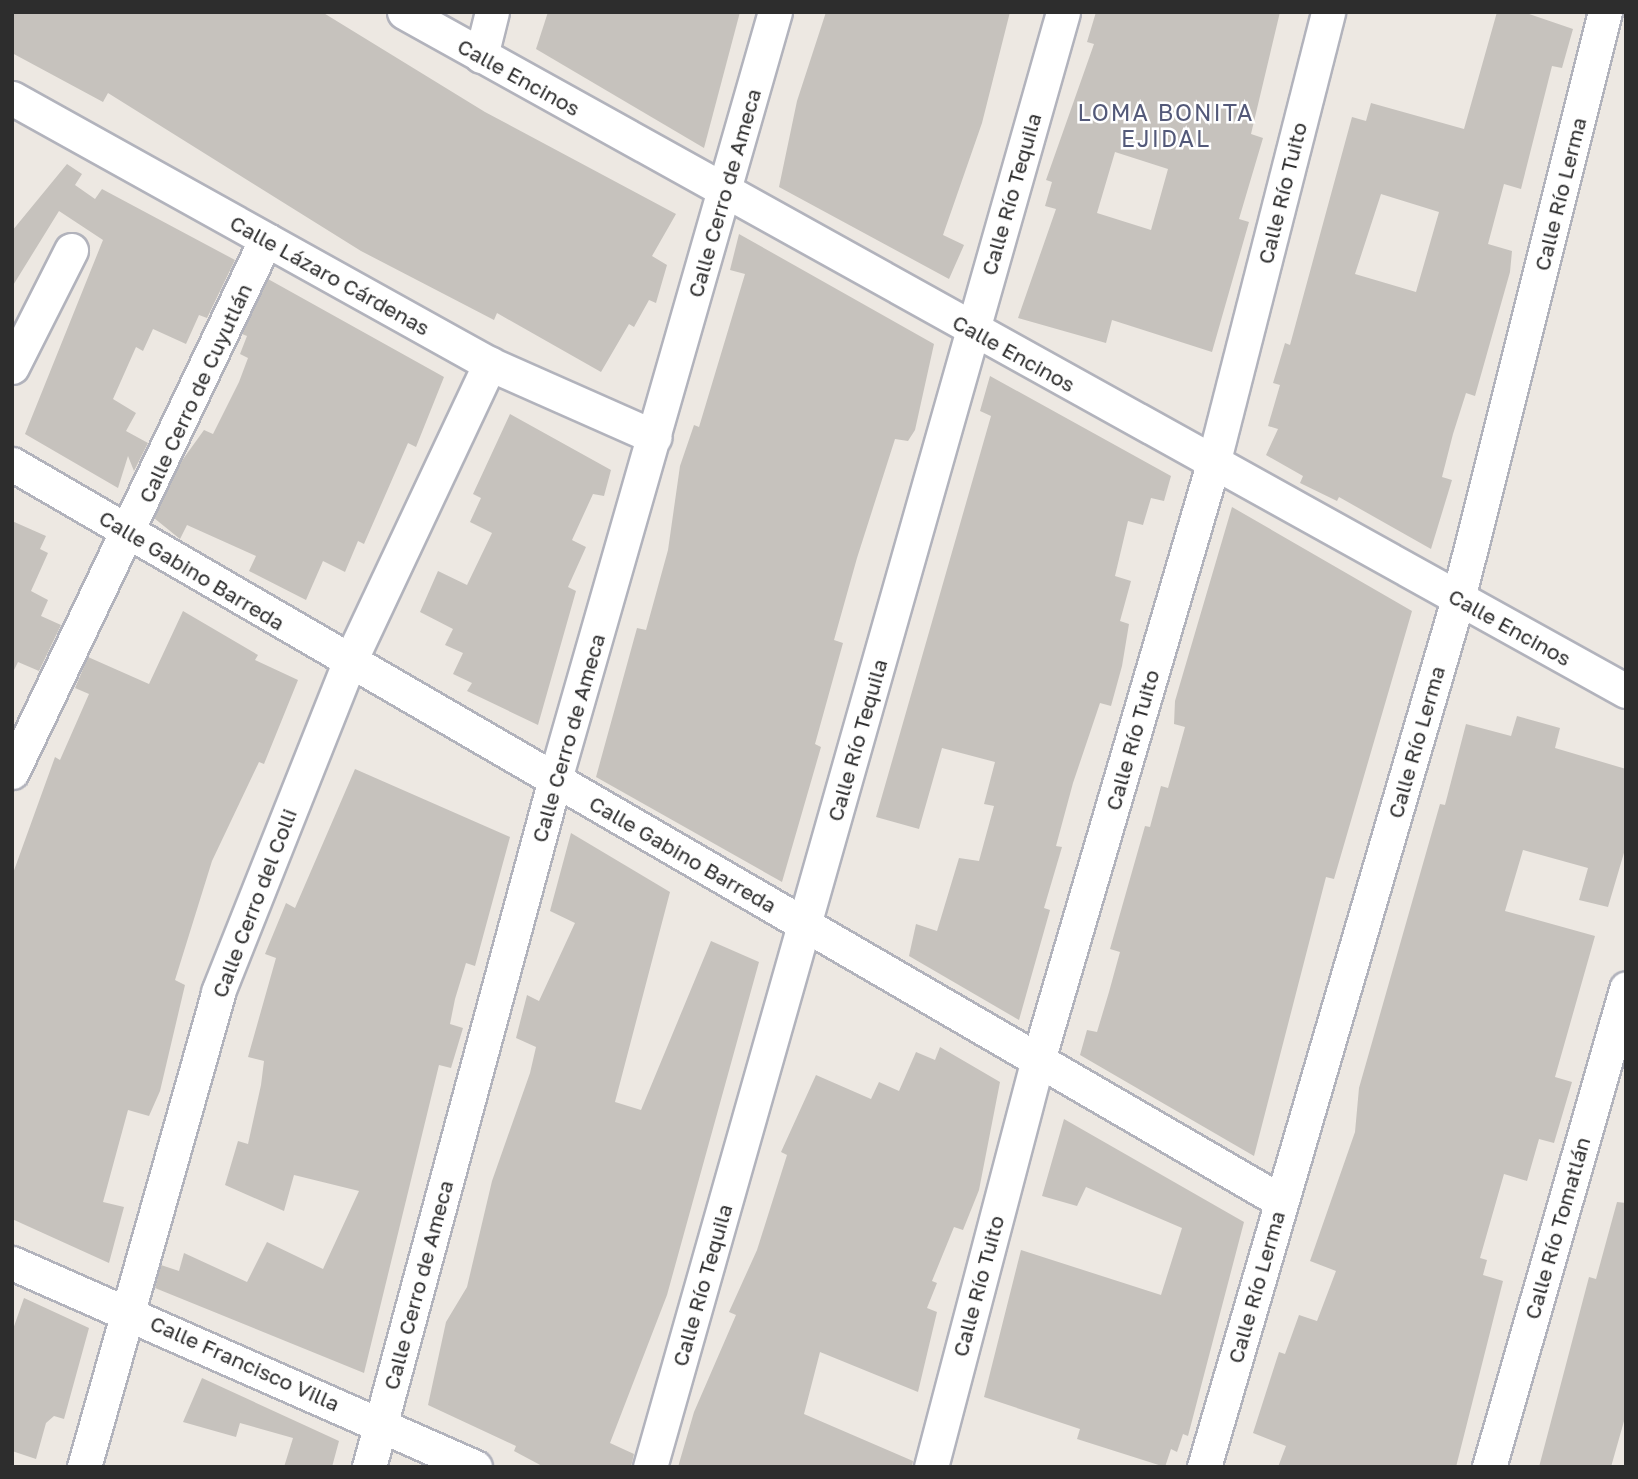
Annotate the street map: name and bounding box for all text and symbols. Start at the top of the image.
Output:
street label: Calle Encinos [453,33,585,121]
street label: Calle Cerro de Ameca [682,86,766,300]
district label: LOMA BONITA EJIDAL [1079,98,1253,152]
street label: Calle Río Tequila [976,110,1046,278]
street label: Calle Río Lerma [1529,115,1591,273]
street label: Calle Río Tuito [1252,120,1312,266]
street label: Calle Lázaro Cárdenas [226,210,434,340]
street label: Calle Cerro de Cuyutlán [133,279,257,507]
street label: Calle Encinos [948,309,1080,397]
street label: Calle Gabino Barreda [95,505,289,635]
street label: Calle Encinos [1444,583,1576,671]
street label: Calle Cerro de Ameca [526,631,610,845]
street label: Calle Río Tequila [822,656,892,824]
street label: Calle Río Lerma [1382,663,1450,821]
street label: Calle Río Tuito [1100,667,1164,813]
street label: Calle Gabino Barreda [585,790,781,918]
street label: Calle Cerro del Colli [206,805,302,1001]
street label: Calle Río Tomatlán [1519,1134,1595,1322]
street label: Calle Cerro de Ameca [378,1178,458,1392]
street label: Calle Río Tequila [667,1201,737,1369]
street label: Calle Río Lerma [1222,1208,1290,1366]
street label: Calle Río Tuito [947,1213,1009,1359]
street label: Calle Francisco Villa [146,1310,344,1416]

